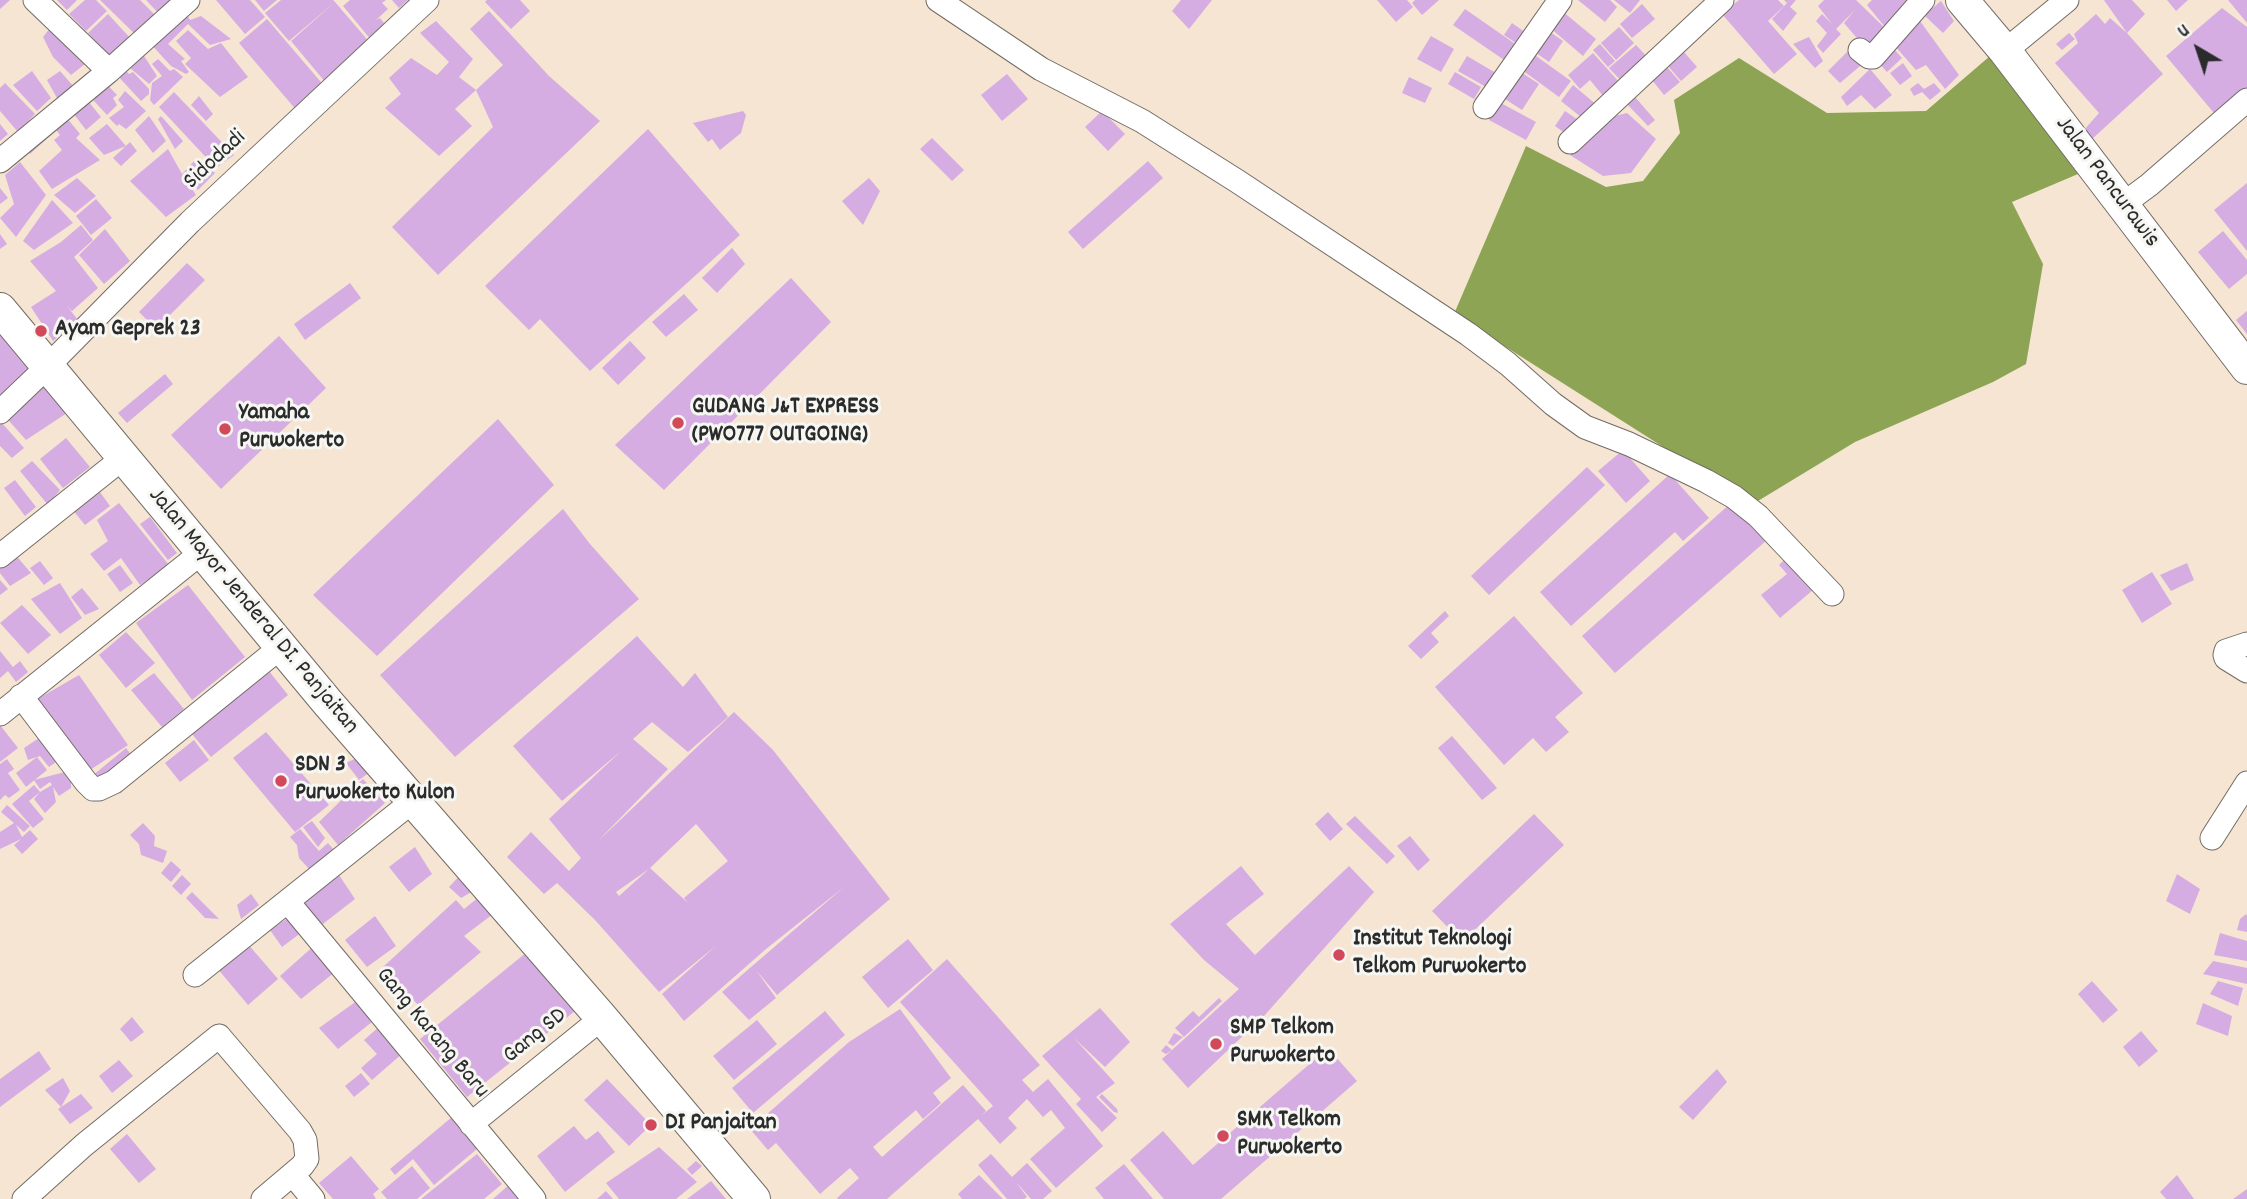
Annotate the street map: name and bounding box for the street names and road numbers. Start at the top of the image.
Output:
street label: Jalan Pancurawis [2047,112,2165,254]
street label: Sidodadi [179,125,253,197]
street label: Jalan Mayor Jenderal DI. Panjaitan [140,483,364,741]
street label: Gang Karang Baru [368,963,494,1105]
street label: Gang SD [498,1003,574,1071]

